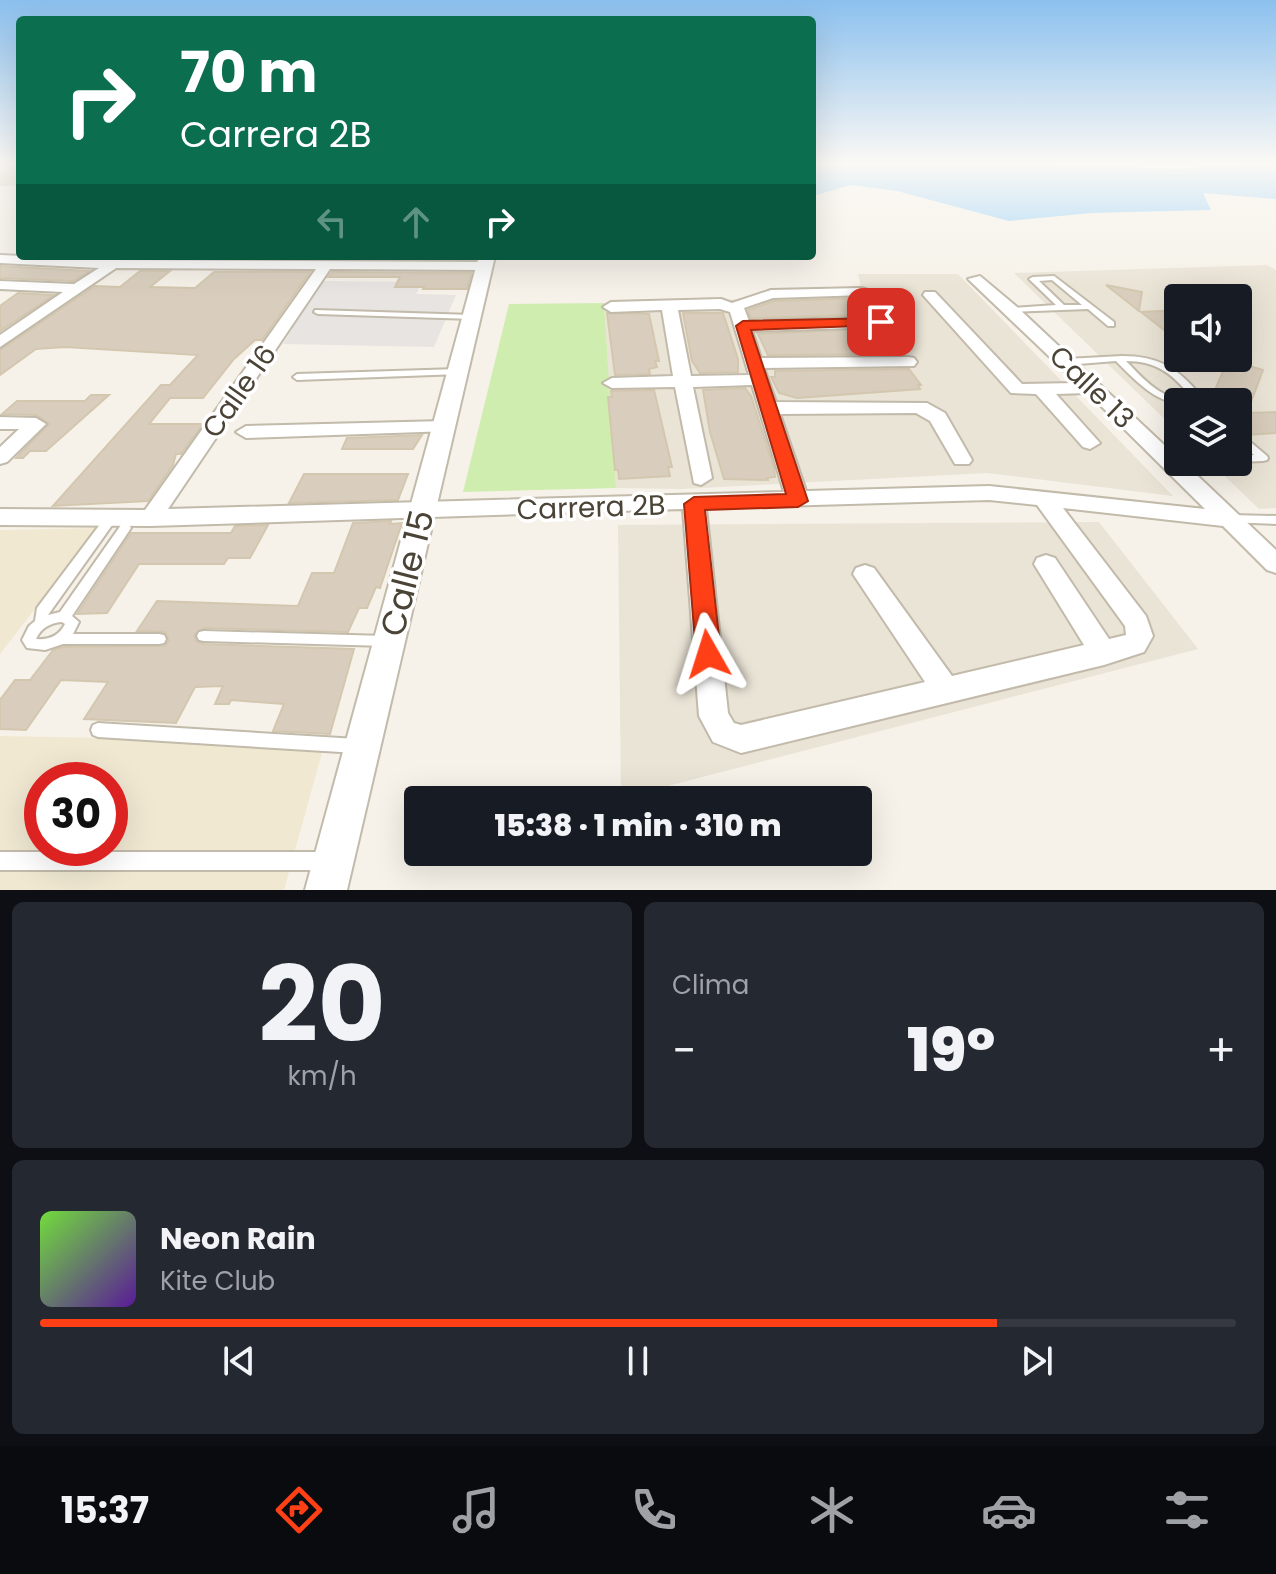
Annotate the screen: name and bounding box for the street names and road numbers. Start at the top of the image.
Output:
street label: Calle 16 [193,337,286,446]
street label: Calle 13 [1040,337,1143,438]
street label: Carrera 2B [516,485,666,530]
street label: Calle 15 [368,505,446,641]

